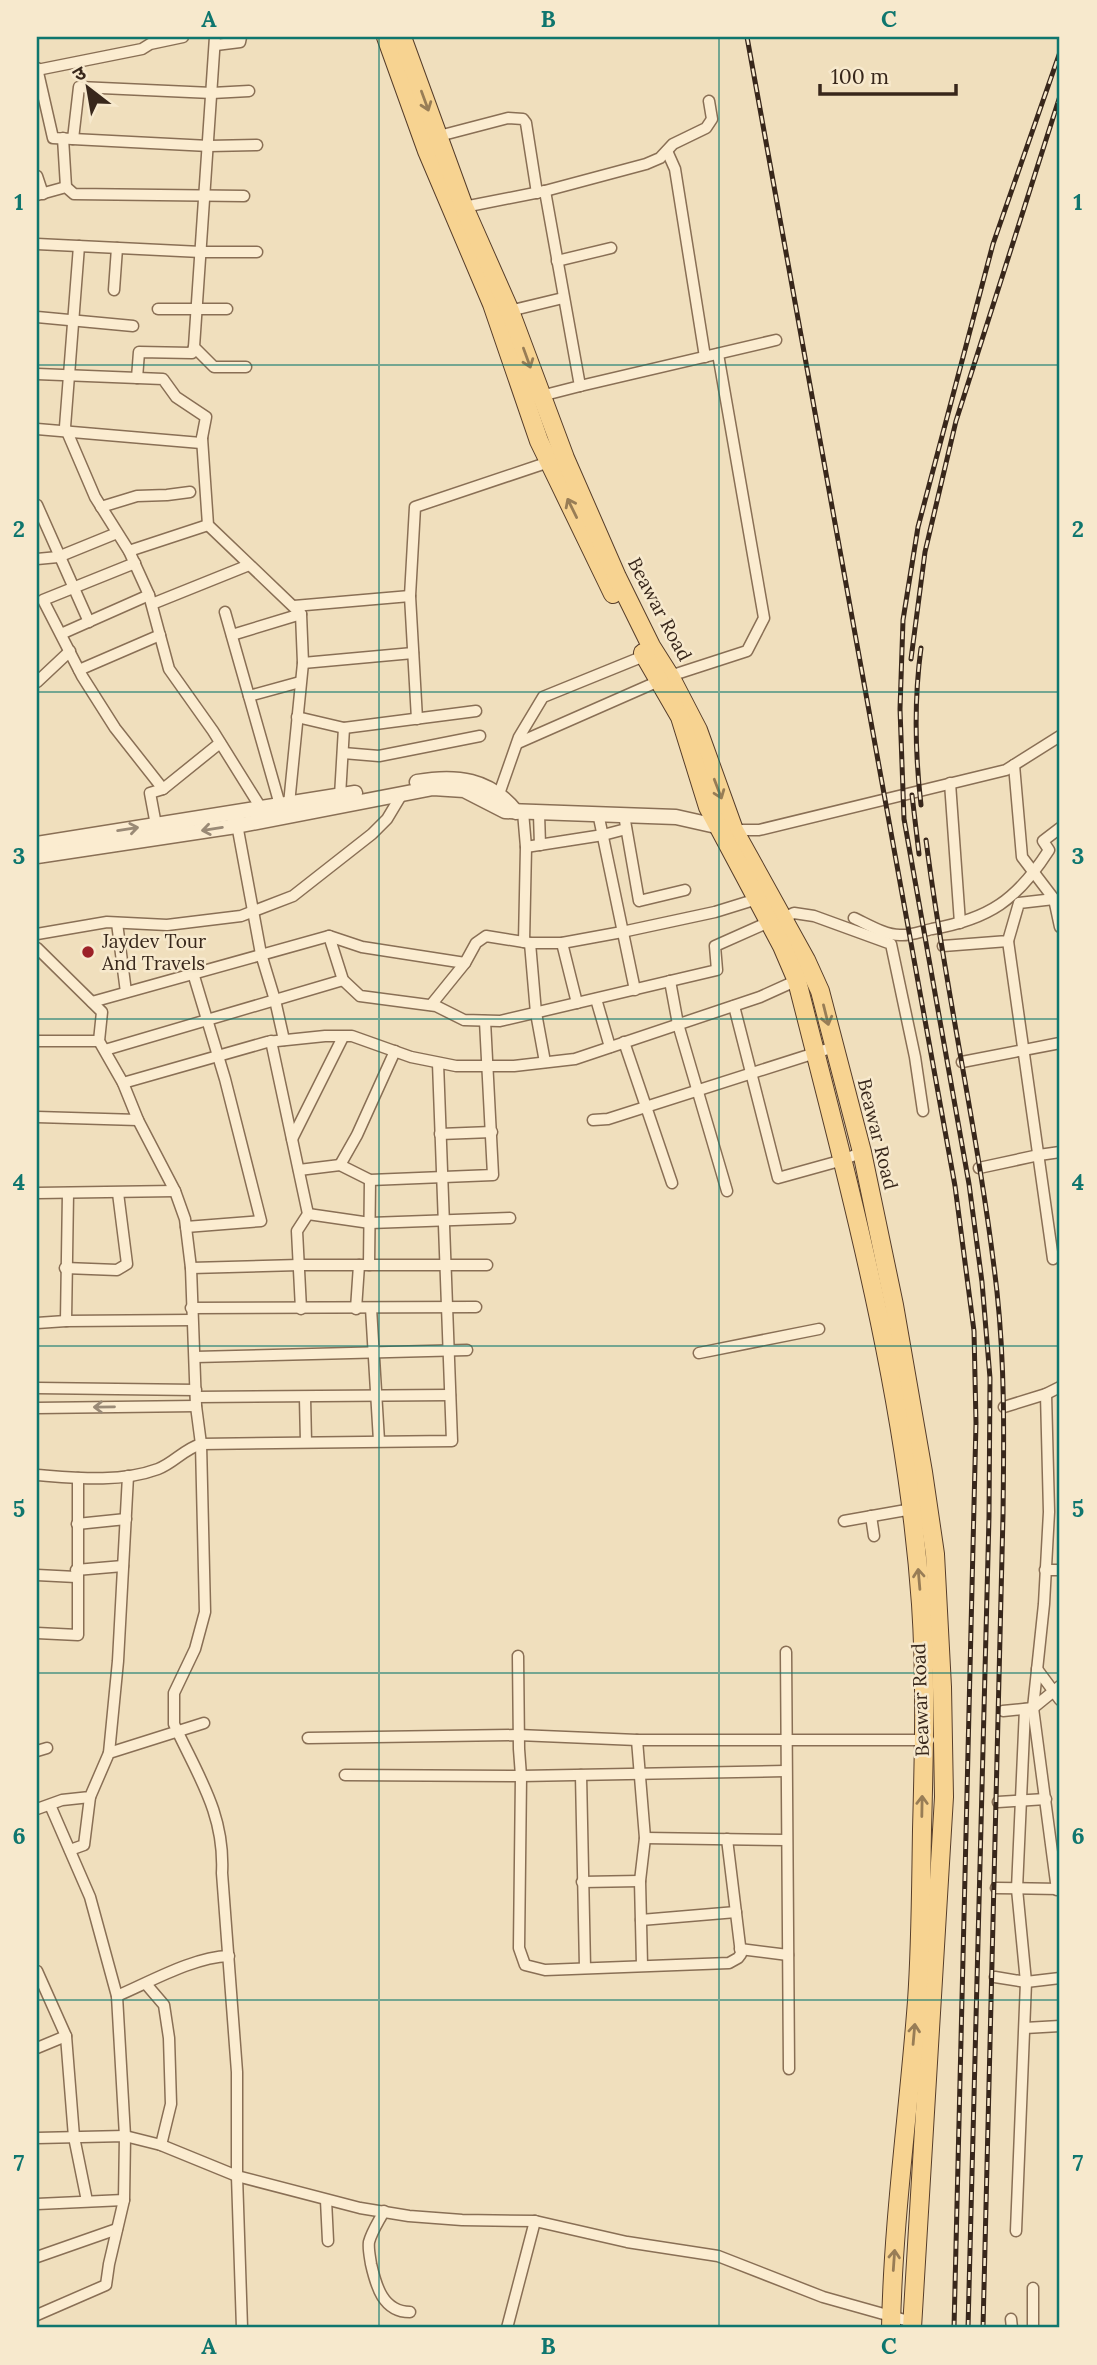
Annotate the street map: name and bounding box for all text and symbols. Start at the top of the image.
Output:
text: A [201,4,217,33]
text: B [540,4,556,33]
text: C [881,4,897,33]
north arrow [52,52,122,122]
scale bar [820,52,957,96]
text: उ [68,60,91,87]
text: 100 m [831,63,889,90]
one-way arrow [420,89,433,111]
text: 1 [14,187,24,216]
text: 1 [1073,187,1083,216]
one-way arrow [522,346,535,368]
one-way arrow [564,498,577,519]
text: 2 [13,514,25,543]
text: 2 [1072,514,1084,543]
street label: Beawar Road [623,553,697,665]
one-way arrow [713,777,726,799]
one-way arrow [116,823,139,836]
one-way arrow [201,823,224,836]
text: 3 [13,841,25,870]
text: 3 [1072,841,1084,870]
place label: Jaydev Tour And Travels [101,929,207,975]
marker: Jaydev Tour And Travels [80,944,96,960]
one-way arrow [820,1003,833,1026]
street label: Beawar Road [853,1076,903,1192]
text: 4 [13,1167,25,1196]
text: 4 [1072,1167,1084,1196]
one-way arrow [92,1401,115,1414]
text: 5 [13,1494,25,1523]
text: 5 [1072,1494,1084,1523]
one-way arrow [912,1568,925,1591]
street label: Beawar Road [906,1643,934,1757]
one-way arrow [916,1795,929,1818]
text: 6 [12,1821,26,1850]
text: 6 [1071,1821,1085,1850]
one-way arrow [908,2023,921,2045]
text: 7 [14,2148,25,2177]
text: 7 [1073,2148,1084,2177]
one-way arrow [888,2249,901,2272]
text: A [201,2331,217,2360]
text: B [540,2331,556,2360]
text: C [881,2331,897,2360]

